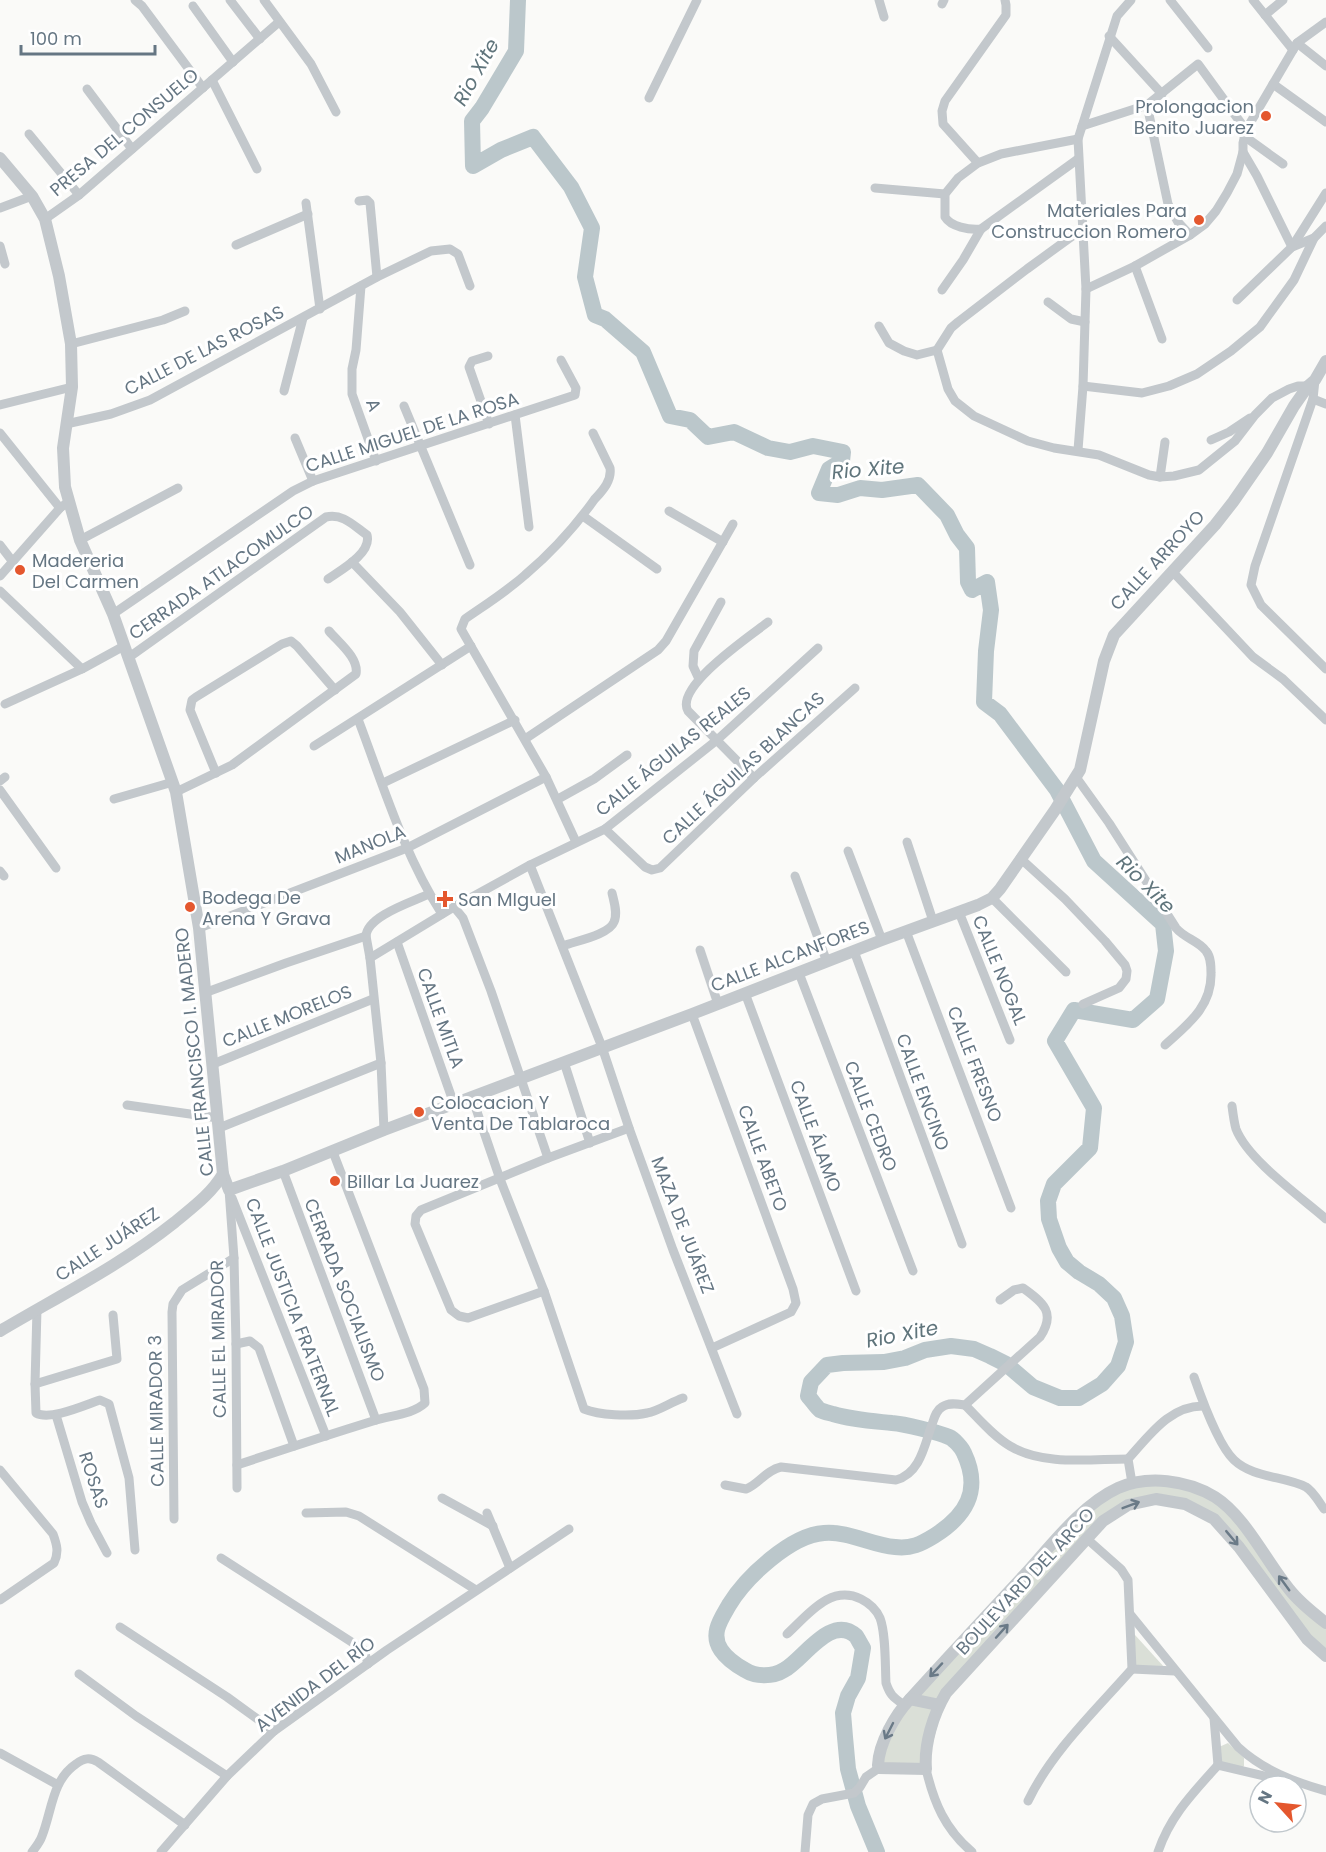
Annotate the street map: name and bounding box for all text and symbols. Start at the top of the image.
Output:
scale bar [21,18,154,56]
text: 100 m [30,26,82,51]
water label: Rio Xite [446,33,506,111]
street label: PRESA DEL CONSUELO [44,62,204,202]
place label: Prolongacion Benito Juarez [1134,94,1254,140]
marker: Prolongacion Benito Juarez [1259,109,1273,123]
place label: Materiales Para Construccion Romero [991,198,1187,244]
marker: Materiales Para Construccion Romero [1192,213,1206,227]
street label: CALLE DE LAS ROSAS [120,299,288,401]
street label: CALLE MIGUEL DE LA ROSA [302,386,522,478]
street label: A [360,395,388,415]
water label: Rio Xite [830,452,906,486]
street label: CERRADA ATLACOMULCO [124,499,318,645]
street label: CALLE ARROYO [1104,505,1210,615]
place label: Madereria Del Carmen [32,548,139,594]
marker: Madereria Del Carmen [13,563,27,577]
street label: CALLE ÁGUILAS REALES [590,680,756,822]
street label: CALLE ÁGUILAS BLANCAS [656,686,830,850]
street label: MANOLA [331,818,409,870]
water label: Rio Xite [1110,848,1182,920]
place label: Bodega De Arena Y Grava [202,885,331,931]
place label: San MIguel [458,887,556,912]
marker: San MIguel [436,890,454,908]
marker: Bodega De Arena Y Grava [183,900,197,914]
street label: CALLE NOGAL [967,911,1033,1029]
street label: CALLE ALCANFORES [707,914,873,998]
street label: CALLE FRANCISCO I. MADERO [169,926,219,1178]
street label: CALLE MITLA [411,964,471,1072]
street label: CALLE MORELOS [218,979,356,1053]
street label: CALLE FRESNO [941,1002,1009,1126]
street label: CALLE ENCINO [890,1030,956,1154]
street label: CALLE CEDRO [838,1057,904,1175]
street label: CALLE ÁLAMO [784,1077,848,1195]
place label: Colocacion Y Venta De Tablaroca [431,1090,610,1136]
street label: CALLE ABETO [732,1101,794,1215]
marker: Colocacion Y Venta De Tablaroca [412,1105,426,1119]
street label: MAZA DE JUÁREZ [645,1153,721,1297]
place label: Billar La Juarez [347,1169,479,1194]
marker: Billar La Juarez [328,1174,342,1188]
street label: CALLE JUSTICIA FRATERNAL [240,1194,346,1420]
street label: CERRADA SOCIALISMO [298,1195,392,1385]
street label: CALLE JUÁREZ [50,1201,164,1287]
street label: CALLE EL MIRADOR [204,1260,232,1418]
water label: Rio Xite [864,1313,940,1355]
street label: CALLE MIRADOR 3 [142,1335,170,1487]
street label: ROSAS [73,1448,115,1512]
one-way arrow [1121,1498,1139,1509]
street label: BOULEVARD DEL ARCO [950,1502,1100,1660]
one-way arrow [1225,1530,1239,1545]
one-way arrow [1278,1575,1290,1591]
one-way arrow [995,1623,1009,1638]
street label: AVENIDA DEL RÍO [250,1631,380,1737]
one-way arrow [930,1662,944,1677]
one-way arrow [883,1722,894,1740]
north arrow [1248,1774,1308,1834]
text: N [1252,1787,1278,1808]

